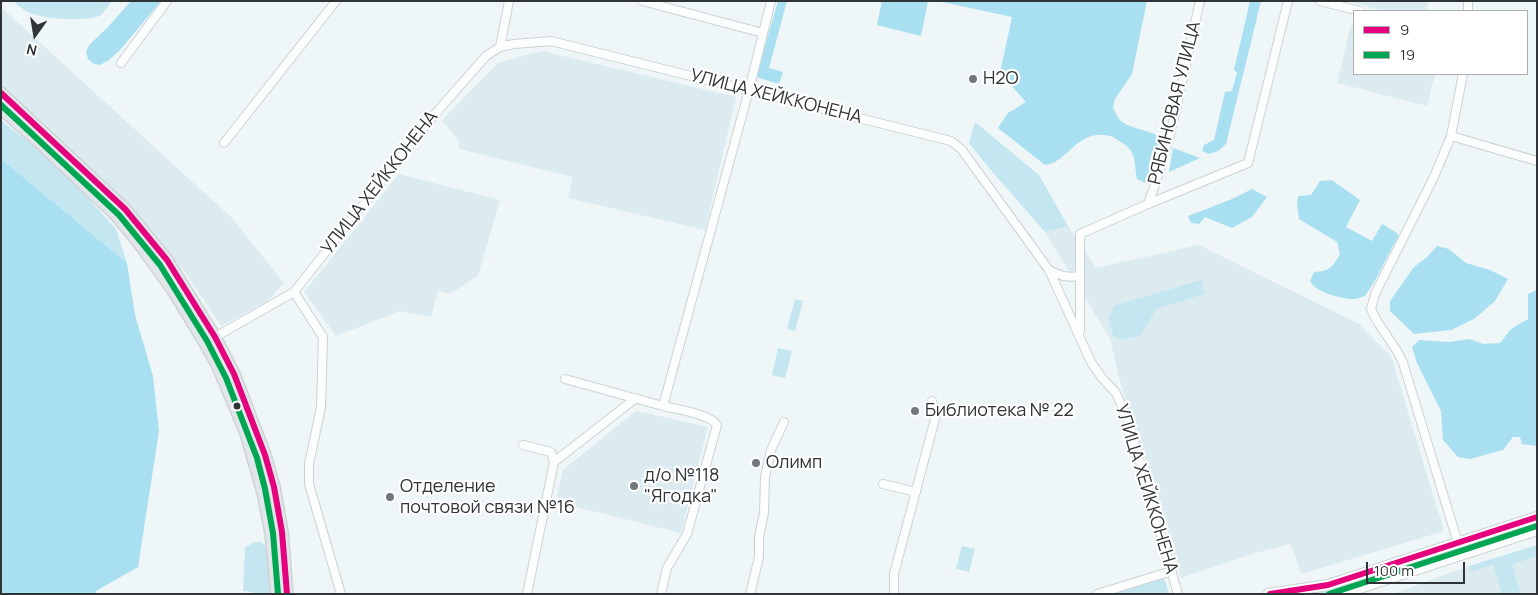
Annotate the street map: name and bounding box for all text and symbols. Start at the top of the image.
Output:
north arrow [10,10,60,60]
legend [1353,10,1528,75]
street label: РЯБИНОВАЯ УЛИЦА [1144,19,1206,187]
text: 9 [1400,19,1409,40]
text: N [24,40,39,60]
text: 19 [1400,44,1415,65]
street label: УЛИЦА ХЕЙККОНЕНА [688,65,864,129]
place label: H2O [983,68,1019,90]
marker: H2O [967,73,979,85]
street label: УЛИЦА ХЕЙККОНЕНА [317,107,443,259]
place label: Библиотека № 22 [925,400,1074,422]
unlabelled marker [232,401,242,411]
street label: УЛИЦА ХЕЙККОНЕНА [1110,402,1182,576]
marker: Библиотека № 22 [909,405,921,417]
place label: Олимп [766,452,822,474]
marker: Олимп [750,457,762,469]
place label: д/о №118 "Ягодка" [644,465,720,508]
place label: Отделение почтовой связи №16 [400,476,575,518]
marker: д/о №118 "Ягодка" [628,480,640,492]
marker: Отделение почтовой связи №16 [384,491,396,503]
scale bar [1368,552,1467,584]
text: 100 m [1374,560,1414,581]

